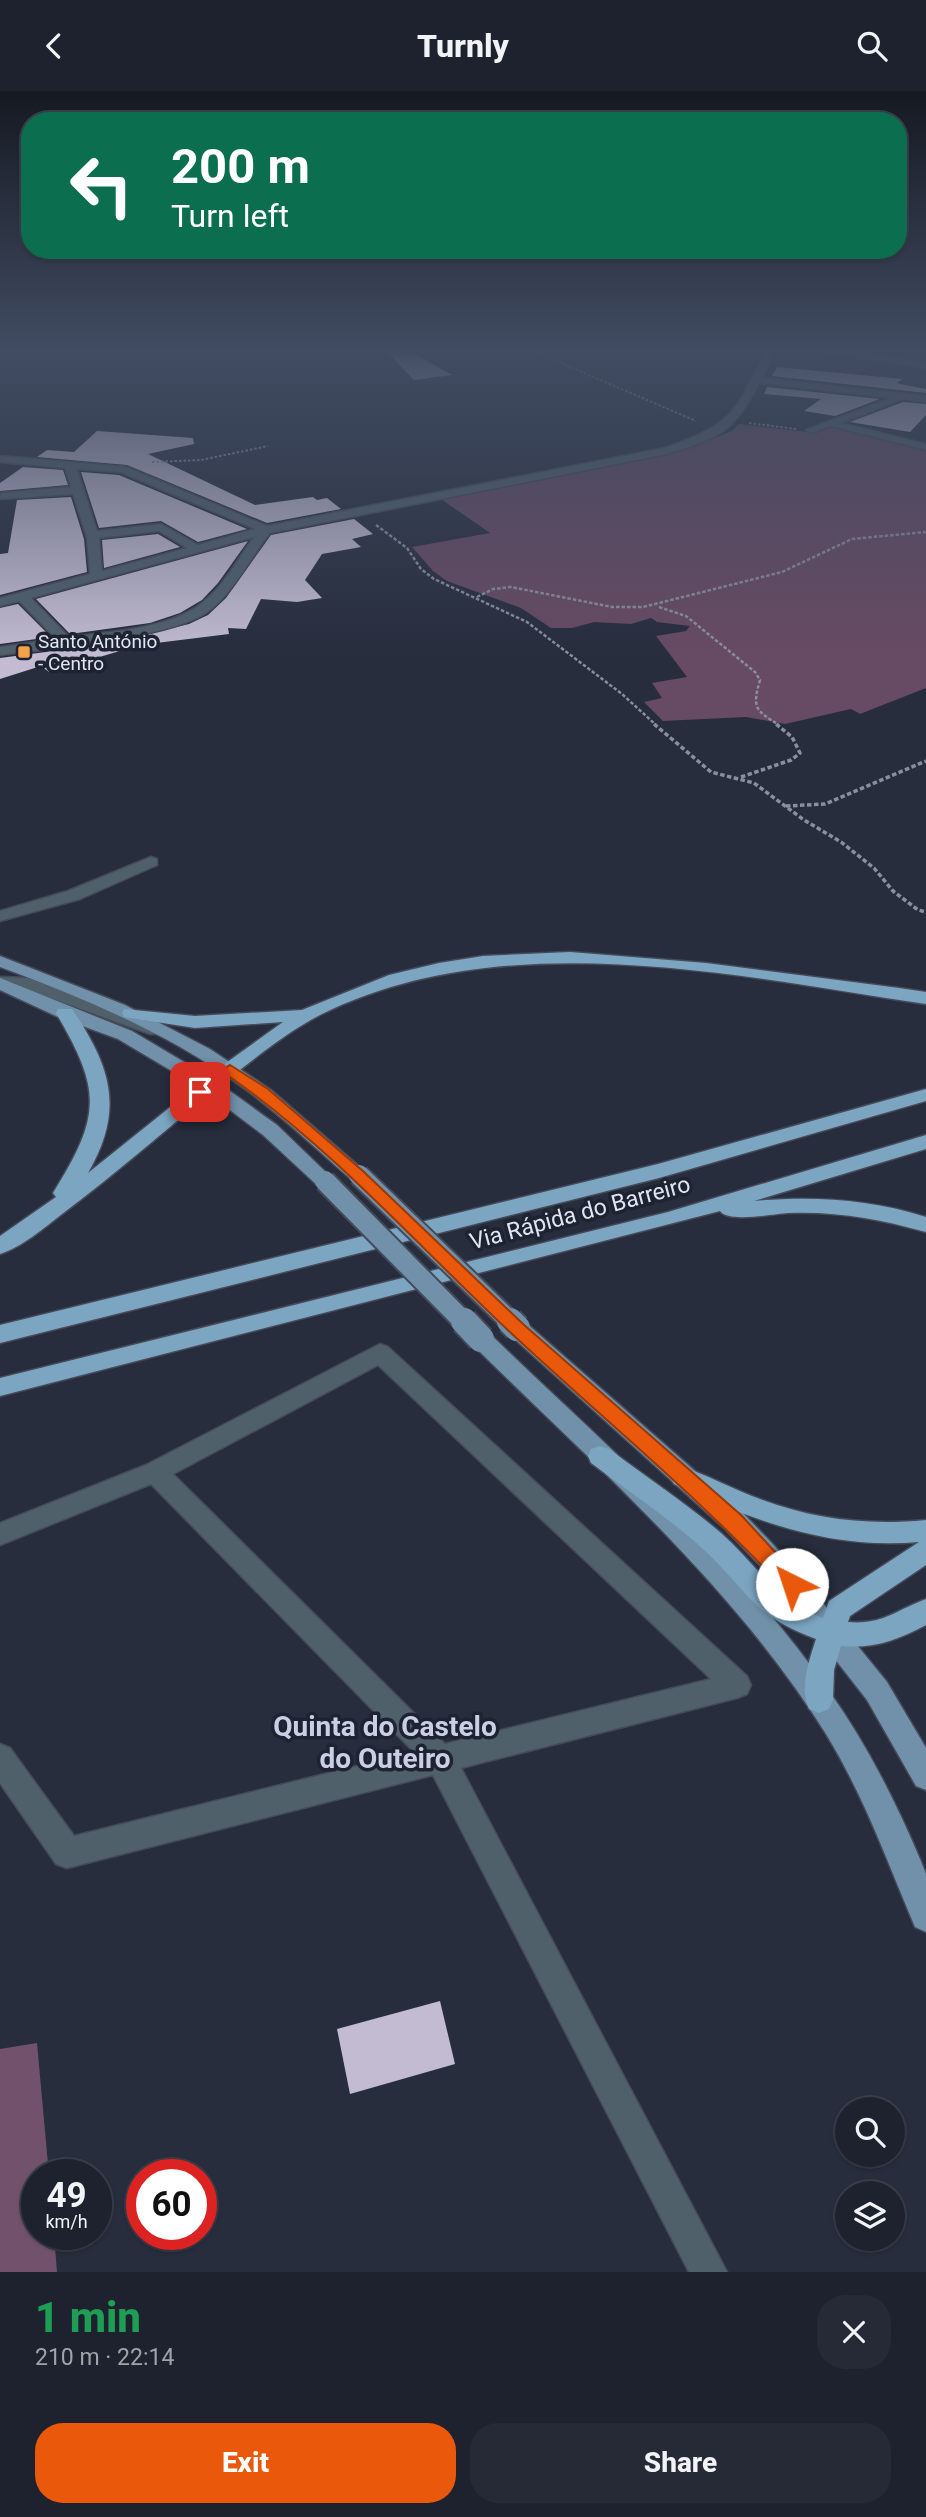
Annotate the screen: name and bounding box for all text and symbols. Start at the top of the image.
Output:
icon: back [35,27,73,65]
text: Turnly [417,27,509,65]
icon: search [853,27,891,65]
text: 200 m [171,138,310,195]
icon: left [56,140,147,231]
text: Turn left [171,197,289,235]
place label: Santo António - Centro [38,630,157,675]
marker: Santo António - Centro [16,644,32,660]
pin [170,1062,230,1122]
icon: arrive [181,1073,219,1111]
street label: Via Rápida do Barreiro [467,1171,693,1255]
position arrow [755,1547,829,1621]
district label: Quinta do Castelo do Outeiro [273,1710,497,1775]
map controls [835,2097,905,2251]
button: search [835,2097,905,2167]
speed limit sign: 60 [126,2159,217,2250]
text: 49 [46,2175,87,2216]
button: layers [835,2181,905,2251]
text: km/h [45,2211,88,2232]
text: 1 min [35,2293,141,2342]
button: close [817,2295,891,2369]
text: 210 m · 22:14 [35,2344,174,2371]
button: Exit [35,2423,456,2503]
button: Share [470,2423,891,2503]

